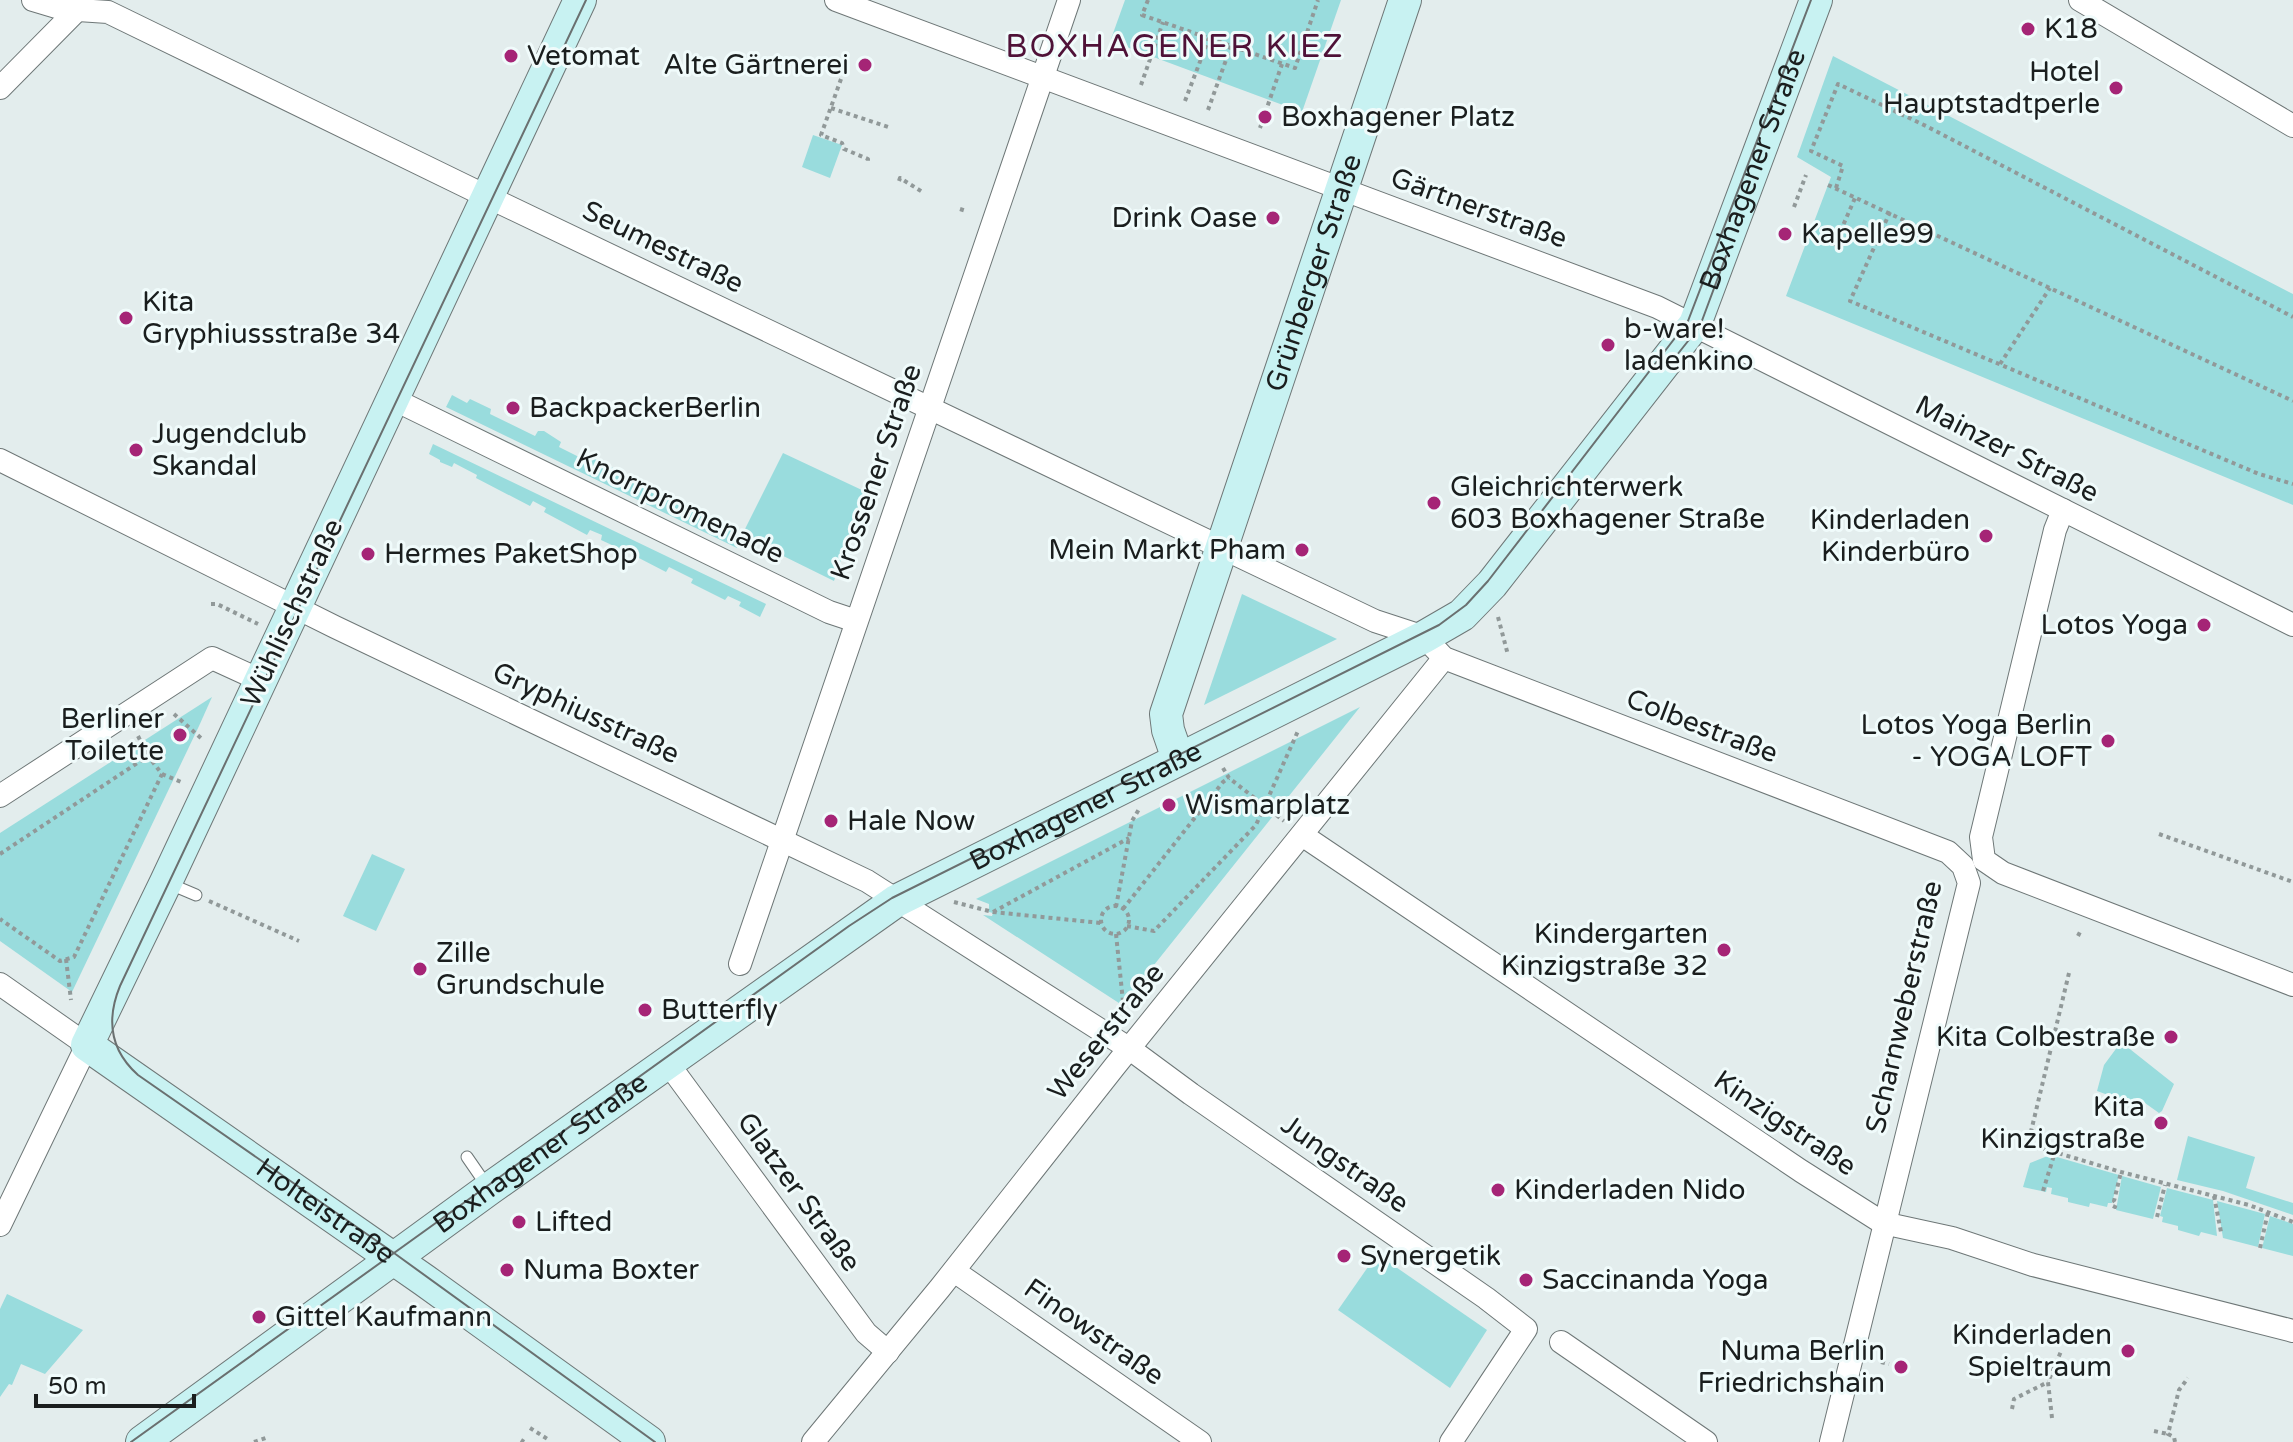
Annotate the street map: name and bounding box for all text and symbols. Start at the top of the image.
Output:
place label: K18 [2044,12,2098,46]
marker: K18 [2019,20,2037,38]
district label: BOXHAGENER KIEZ [1005,28,1345,66]
place label: Vetomat [527,39,640,73]
street label: Boxhagener Straße [1692,44,1813,295]
marker: Vetomat [502,47,520,65]
place label: Alte Gärtnerei [663,48,849,82]
place label: Hotel Hauptstadtperle [1883,55,2100,121]
marker: Alte Gärtnerei [856,56,874,74]
marker: Hotel Hauptstadtperle [2107,79,2125,97]
place label: Boxhagener Platz [1281,100,1515,134]
marker: Boxhagener Platz [1256,108,1274,126]
street label: Grünberger Straße [1258,150,1369,396]
street label: Gärtnerstraße [1386,160,1572,256]
street label: Seumestraße [577,193,749,301]
place label: Drink Oase [1111,201,1257,235]
marker: Drink Oase [1264,209,1282,227]
place label: Kapelle99 [1801,217,1934,251]
marker: Kapelle99 [1776,225,1794,243]
place label: Kita Gryphiussstraße 34 [142,285,400,351]
marker: Kita Gryphiussstraße 34 [117,309,135,327]
place label: b-ware! ladenkino [1624,312,1754,378]
marker: b-ware! ladenkino [1599,336,1617,354]
street label: Krossener Straße [823,359,929,585]
street label: Mainzer Straße [1910,388,2104,510]
place label: BackpackerBerlin [529,391,761,425]
marker: BackpackerBerlin [504,399,522,417]
place label: Jugendclub Skandal [152,417,307,483]
marker: Jugendclub Skandal [127,441,145,459]
street label: Knorrpromenade [570,441,790,571]
place label: Gleichrichterwerk 603 Boxhagener Straße [1450,470,1765,536]
marker: Gleichrichterwerk 603 Boxhagener Straße [1425,494,1443,512]
place label: Kinderladen Kinderbüro [1810,503,1970,569]
street label: Wühlischstraße [233,513,351,713]
marker: Kinderladen Kinderbüro [1977,527,1995,545]
place label: Mein Markt Pham [1048,533,1286,567]
place label: Hermes PaketShop [384,537,638,571]
marker: Mein Markt Pham [1293,541,1311,559]
marker: Hermes PaketShop [359,545,377,563]
place label: Lotos Yoga [2040,608,2188,642]
marker: Lotos Yoga [2195,616,2213,634]
street label: Gryphiusstraße [487,655,685,771]
street label: Colbestraße [1621,681,1783,771]
place label: Berliner Toilette [61,702,164,768]
place label: Lotos Yoga Berlin - YOGA LOFT [1860,708,2092,774]
marker: Berliner Toilette [171,726,189,744]
marker: Lotos Yoga Berlin - YOGA LOFT [2099,732,2117,750]
street label: Boxhagener Straße [964,734,1207,878]
place label: Wismarplatz [1185,788,1350,822]
marker: Wismarplatz [1160,796,1178,814]
place label: Hale Now [847,804,975,838]
marker: Hale Now [822,812,840,830]
street label: Scharnweberstraße [1858,878,1950,1136]
place label: Kindergarten Kinzigstraße 32 [1501,917,1708,983]
place label: Zille Grundschule [436,936,605,1002]
marker: Kindergarten Kinzigstraße 32 [1715,941,1733,959]
street label: Weserstraße [1040,957,1172,1107]
marker: Zille Grundschule [411,960,429,978]
place label: Butterfly [661,993,778,1027]
marker: Butterfly [636,1001,654,1019]
place label: Kita Colbestraße [1936,1020,2155,1054]
marker: Kita Colbestraße [2162,1028,2180,1046]
street label: Kinzigstraße [1707,1063,1863,1183]
street label: Boxhagener Straße [426,1065,654,1241]
place label: Kita Kinzigstraße [1980,1090,2145,1156]
street label: Glatzer Straße [730,1106,868,1278]
street label: Jungstraße [1275,1108,1415,1220]
marker: Kita Kinzigstraße [2152,1114,2170,1132]
street label: Holteistraße [249,1151,401,1271]
place label: Kinderladen Nido [1514,1173,1745,1207]
marker: Kinderladen Nido [1489,1181,1507,1199]
place label: Lifted [535,1205,613,1239]
marker: Lifted [510,1213,528,1231]
place label: Synergetik [1360,1239,1501,1273]
marker: Synergetik [1335,1247,1353,1265]
place label: Numa Boxter [523,1253,699,1287]
marker: Numa Boxter [498,1261,516,1279]
place label: Saccinanda Yoga [1542,1263,1768,1297]
street label: Finowstraße [1017,1271,1171,1393]
marker: Saccinanda Yoga [1517,1271,1535,1289]
place label: Gittel Kaufmann [275,1300,492,1334]
marker: Gittel Kaufmann [250,1308,268,1326]
place label: Kinderladen Spieltraum [1952,1318,2112,1384]
place label: Numa Berlin Friedrichshain [1698,1334,1885,1400]
marker: Kinderladen Spieltraum [2119,1342,2137,1360]
scale bar [36,1358,194,1408]
marker: Numa Berlin Friedrichshain [1892,1358,1910,1376]
text: 50 m [48,1372,106,1401]

